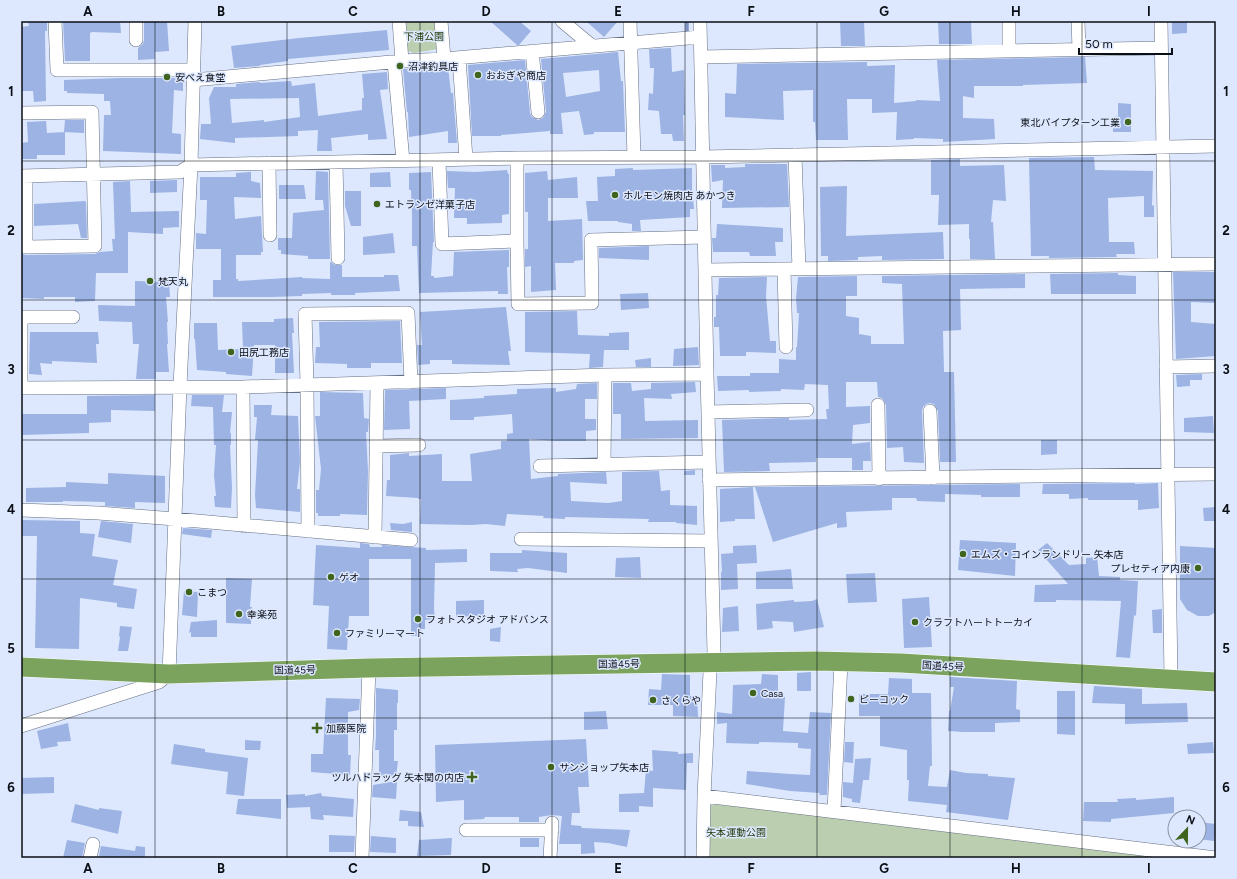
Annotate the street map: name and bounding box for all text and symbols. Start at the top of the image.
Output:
text: A [83,4,93,19]
text: B [217,4,225,19]
text: C [348,4,358,19]
text: D [481,4,491,19]
text: E [614,4,622,19]
text: F [747,4,755,19]
text: G [879,4,889,19]
text: H [1011,4,1021,19]
text: I [1147,4,1151,19]
park label: 下浦公園 [404,30,444,43]
scale bar [1079,30,1172,56]
text: 50 m [1085,37,1113,51]
place label: 沼津釣具店 [408,60,458,73]
marker: 沼津釣具店 [395,61,405,71]
place label: おおぎや商店 [486,69,546,82]
marker: おおぎや商店 [473,70,483,80]
place label: 安べえ食堂 [175,71,225,84]
marker: 安べえ食堂 [162,72,172,82]
text: 1 [8,84,14,99]
text: 1 [1223,84,1229,99]
place label: 東北パイプターン工業 [1021,116,1120,129]
marker: 東北パイプターン工業 [1123,117,1133,127]
place label: ホルモン焼肉店 あかつき [623,189,735,202]
marker: ホルモン焼肉店 あかつき [610,190,620,200]
place label: エトランゼ洋菓子店 [385,198,475,211]
marker: エトランゼ洋菓子店 [372,199,382,209]
text: 2 [7,223,15,238]
text: 2 [1222,223,1230,238]
place label: 梵天丸 [158,275,188,288]
marker: 梵天丸 [145,276,155,286]
place label: 田尻工務店 [239,346,289,359]
marker: 田尻工務店 [226,347,236,357]
text: 3 [7,362,15,377]
text: 3 [1222,362,1230,377]
text: 4 [7,502,15,517]
text: 4 [1222,502,1230,517]
place label: エムズ・コインランドリー 矢本店 [971,548,1123,561]
marker: エムズ・コインランドリー 矢本店 [958,549,968,559]
place label: プレセティア内康 [1111,562,1190,575]
marker: プレセティア内康 [1193,563,1203,573]
place label: ゲオ [339,571,359,584]
marker: ゲオ [326,572,336,582]
place label: こまつ [197,586,227,599]
marker: こまつ [184,587,194,597]
place label: 幸楽苑 [247,608,277,621]
marker: 幸楽苑 [234,609,244,619]
place label: フォトスタジオ アドバンス [426,613,549,626]
marker: フォトスタジオ アドバンス [413,614,423,624]
place label: クラフトハートトーカイ [923,616,1033,629]
marker: クラフトハートトーカイ [910,617,920,627]
place label: ファミリーマート [345,627,425,640]
marker: ファミリーマート [332,628,342,638]
text: 5 [7,641,15,656]
text: 5 [1222,641,1230,656]
street label: 国道45号 [598,657,640,671]
street label: 国道45号 [922,658,964,674]
street label: 国道45号 [274,663,316,677]
place label: Casa [761,687,783,700]
marker: Casa [748,688,758,698]
place label: ピーコック [859,693,909,706]
place label: さくらや [661,694,701,707]
marker: ピーコック [846,694,856,704]
marker: さくらや [648,695,658,705]
marker: 加藤医院 [311,722,323,734]
place label: 加藤医院 [326,722,366,735]
place label: サンショップ矢本店 [559,761,649,774]
marker: サンショップ矢本店 [546,762,556,772]
place label: ツルハドラッグ 矢本関の内店 [332,771,464,784]
marker: ツルハドラッグ 矢本関の内店 [467,772,477,782]
text: 6 [7,780,15,795]
text: 6 [1222,780,1230,795]
north arrow [1167,809,1207,849]
text: N [1184,813,1197,828]
park label: 矢本運動公園 [706,826,766,839]
text: A [83,861,93,876]
text: B [217,861,225,876]
text: C [348,861,358,876]
text: D [481,861,491,876]
text: E [614,861,622,876]
text: F [747,861,755,876]
text: G [879,861,889,876]
text: H [1011,861,1021,876]
text: I [1147,861,1151,876]

